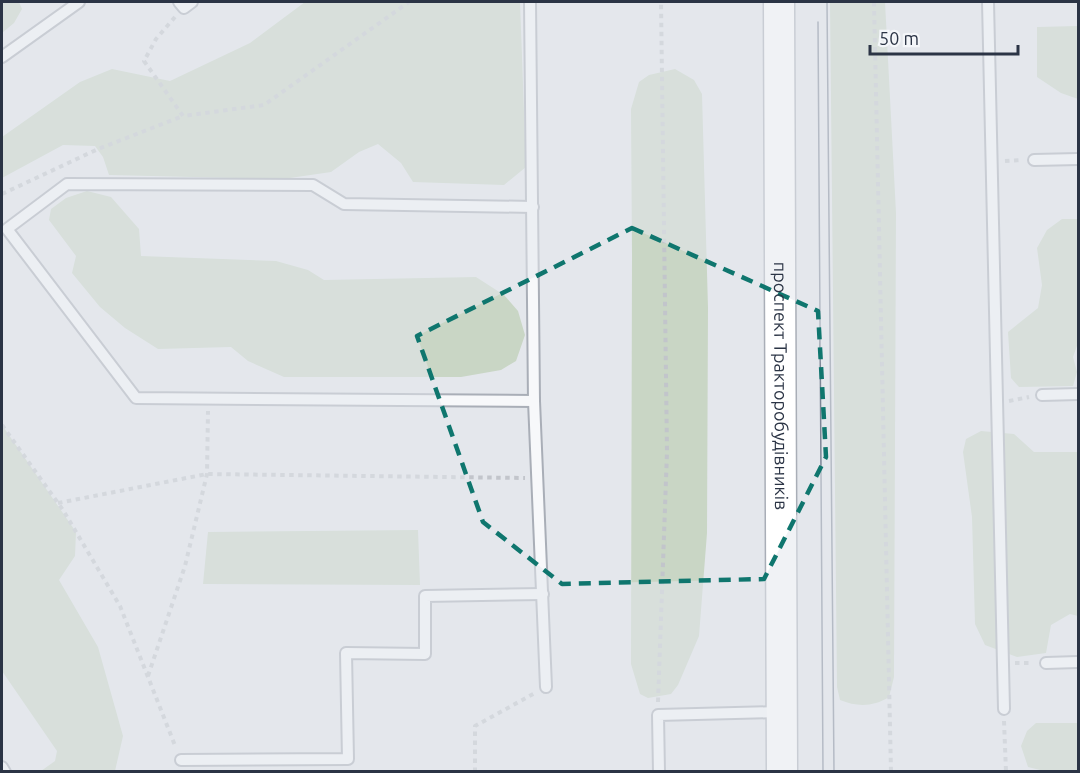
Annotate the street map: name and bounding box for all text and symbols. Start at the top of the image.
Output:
scale bar [870,18,1018,56]
text: 50 m [879,28,919,48]
street label: проспект Тракторобудівників [771,262,792,510]

